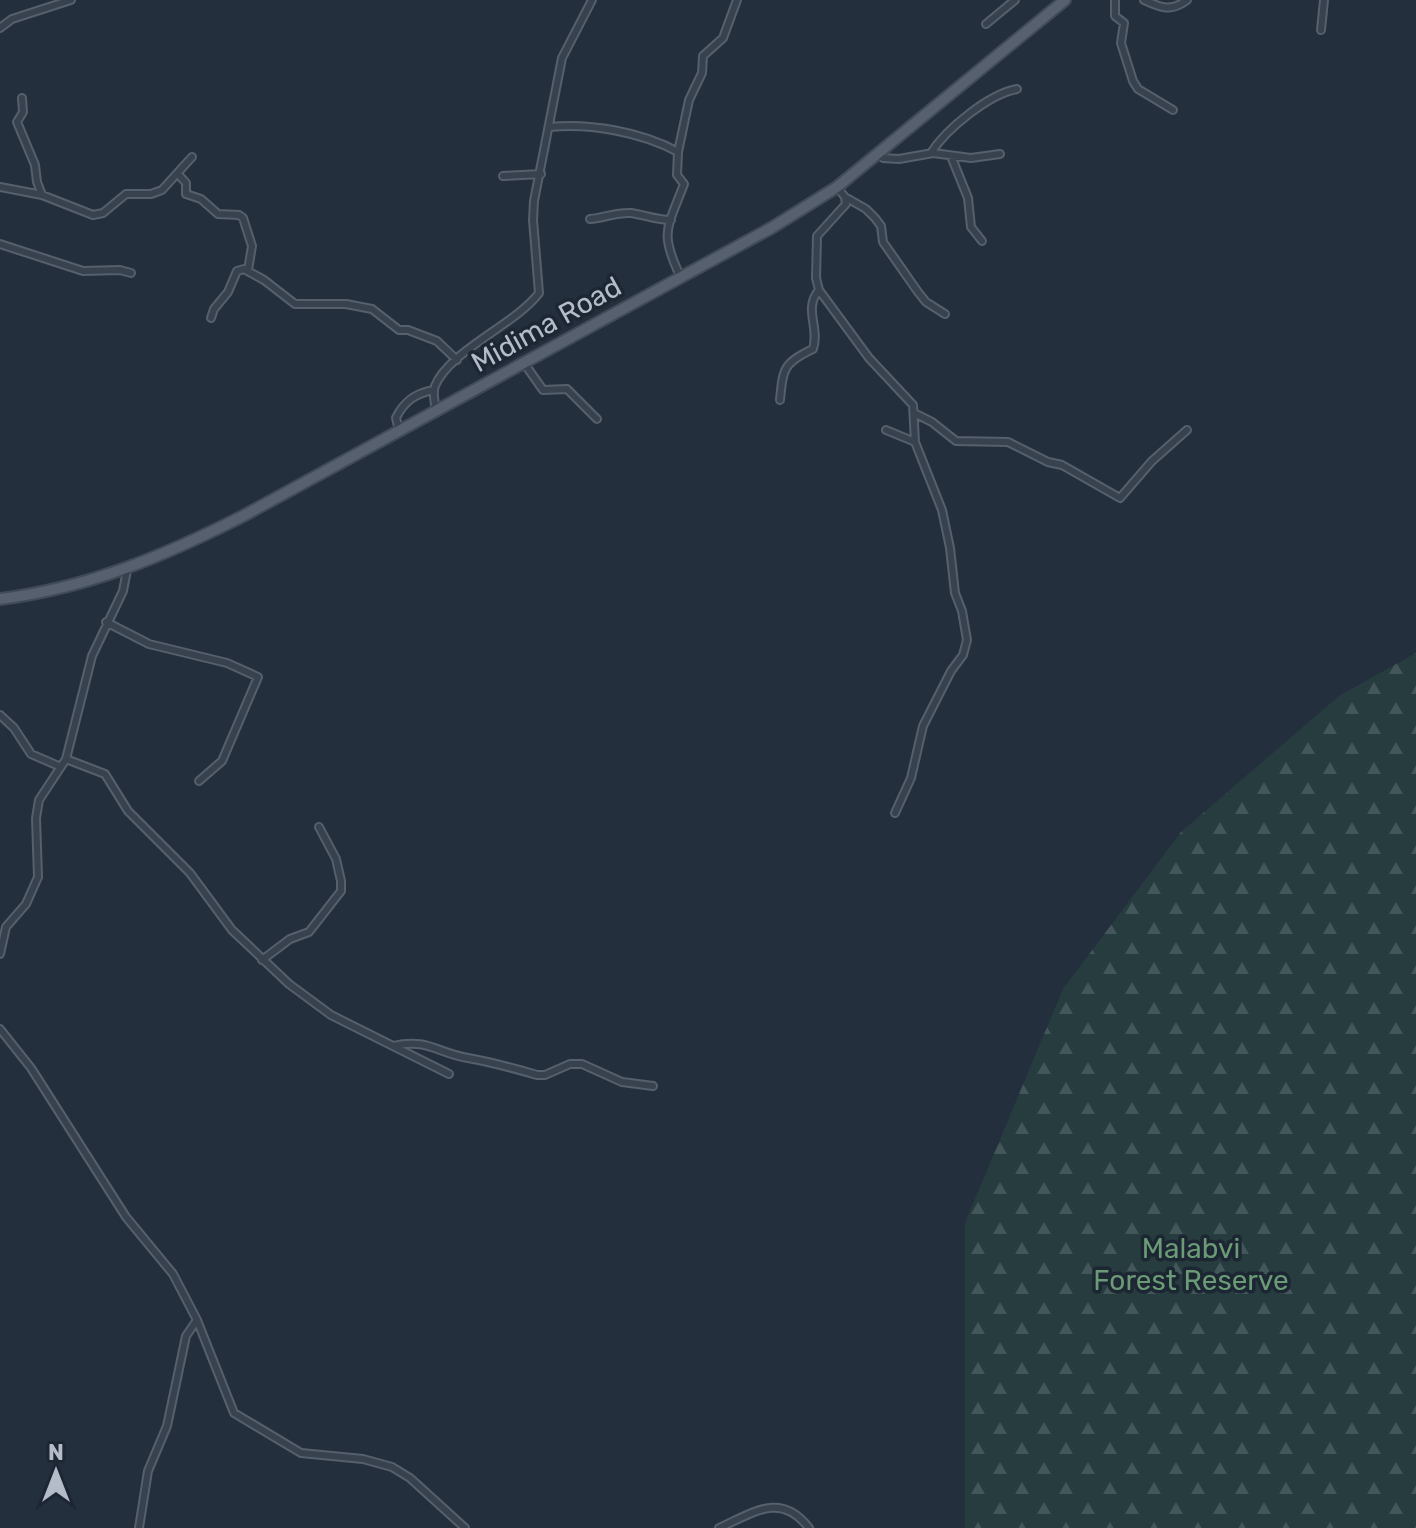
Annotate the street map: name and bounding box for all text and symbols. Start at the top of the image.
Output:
street label: Midima Road [466,270,627,379]
park label: Malabvi Forest Reserve [1093,1232,1289,1297]
north arrow [16,1432,96,1512]
text: N [48,1439,64,1466]

